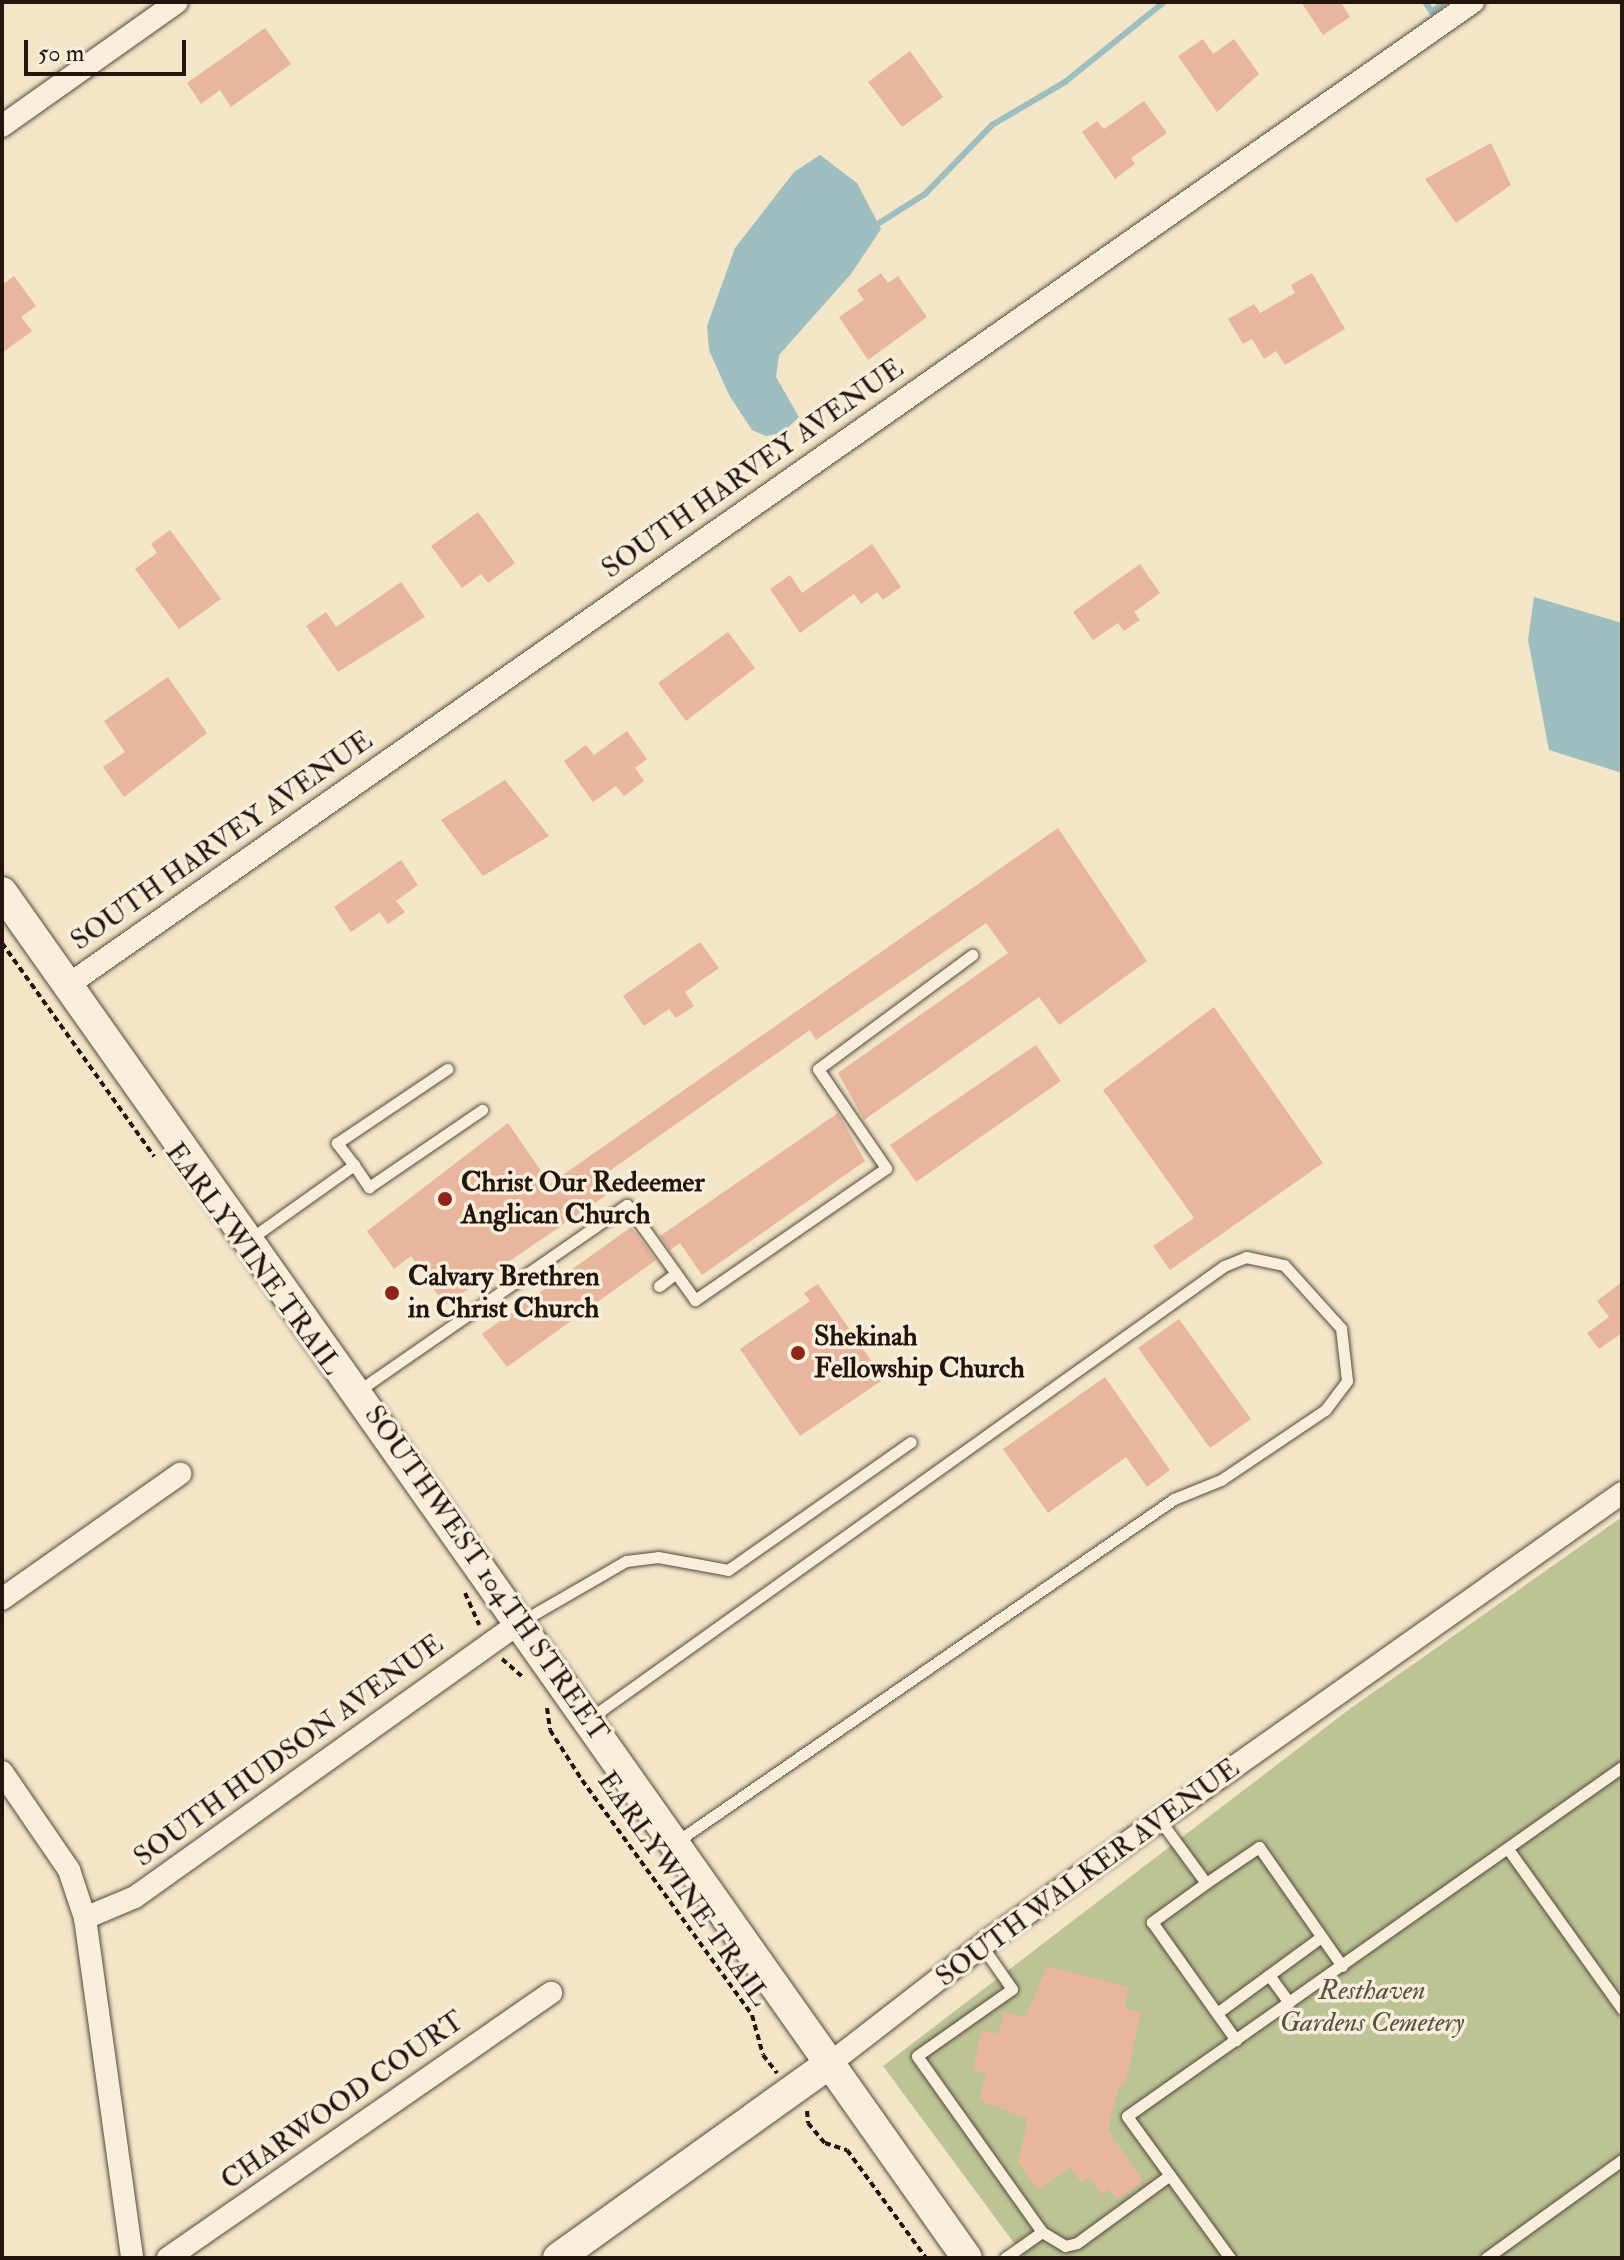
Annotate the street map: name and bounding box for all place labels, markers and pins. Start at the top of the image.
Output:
place label: Christ Our Redeemer Anglican Church [461,1166,705,1232]
marker: Christ Our Redeemer Anglican Church [436,1190,454,1208]
place label: Calvary Brethren in Christ Church [408,1260,600,1326]
marker: Calvary Brethren in Christ Church [383,1284,401,1302]
place label: Shekinah Fellowship Church [814,1320,1025,1386]
marker: Shekinah Fellowship Church [789,1344,807,1362]

